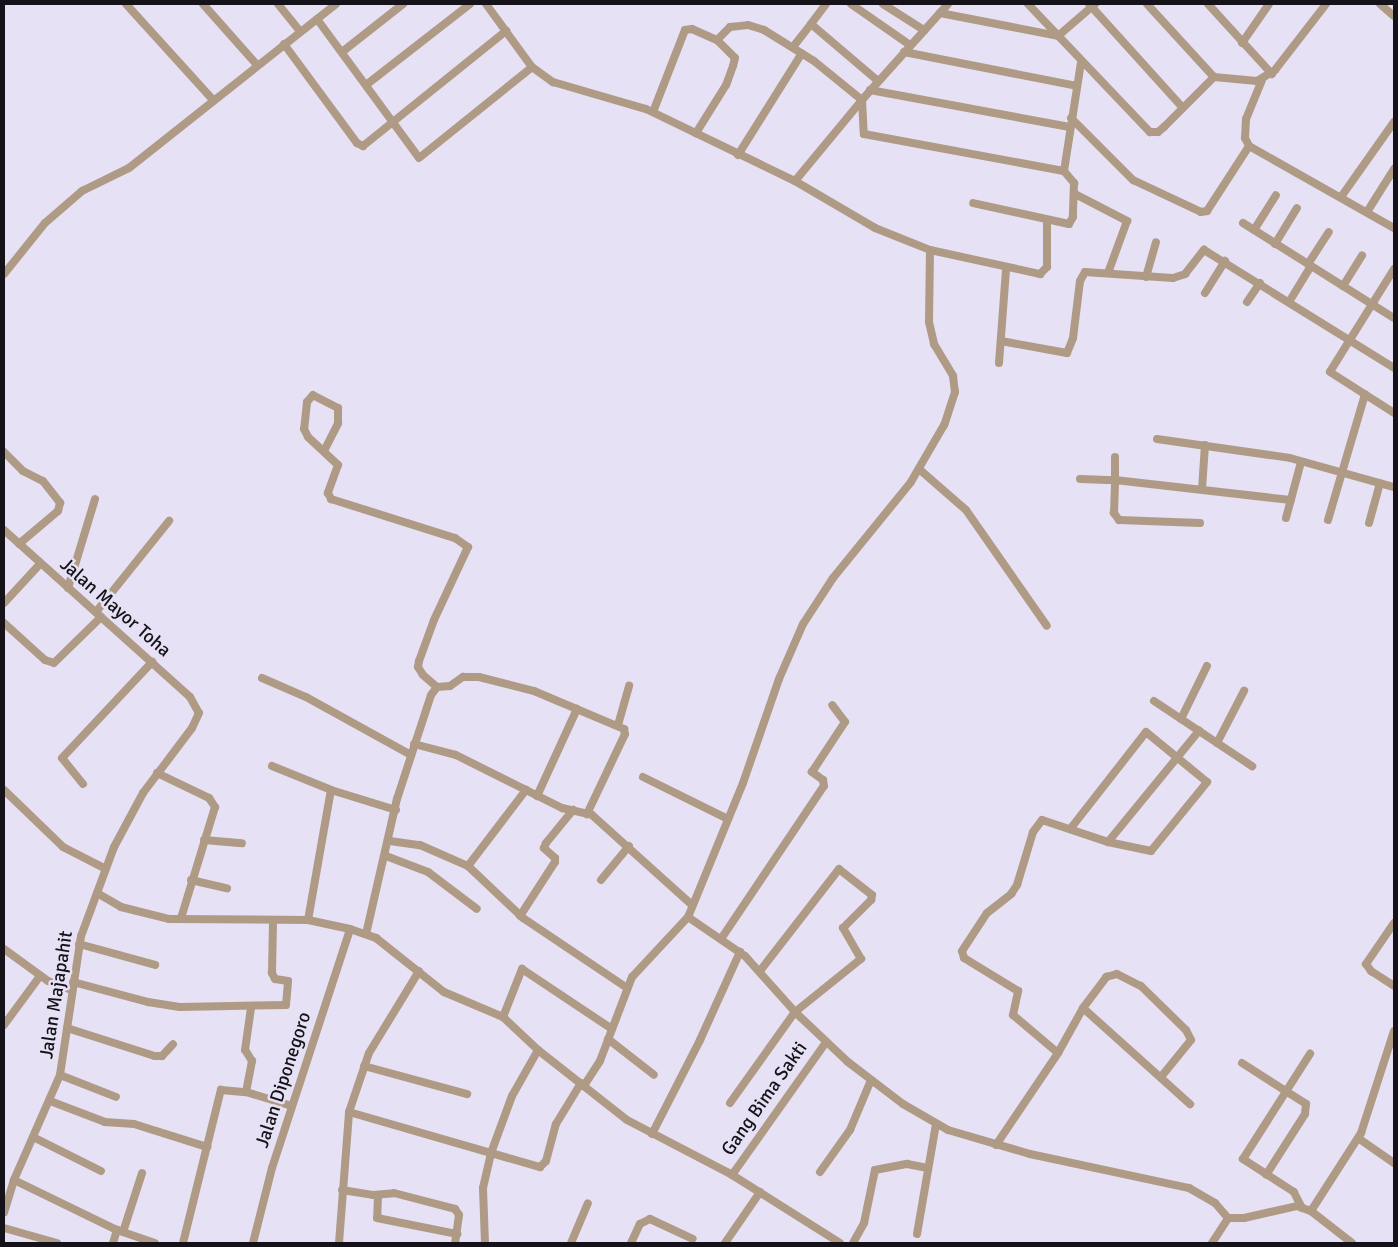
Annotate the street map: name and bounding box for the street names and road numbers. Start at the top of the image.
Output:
street label: Jalan Mayor Toha [55,554,175,662]
street label: Jalan Majapahit [36,929,78,1061]
street label: Jalan Diponegoro [251,1009,317,1151]
street label: Gang Bima Sakti [717,1038,813,1160]

